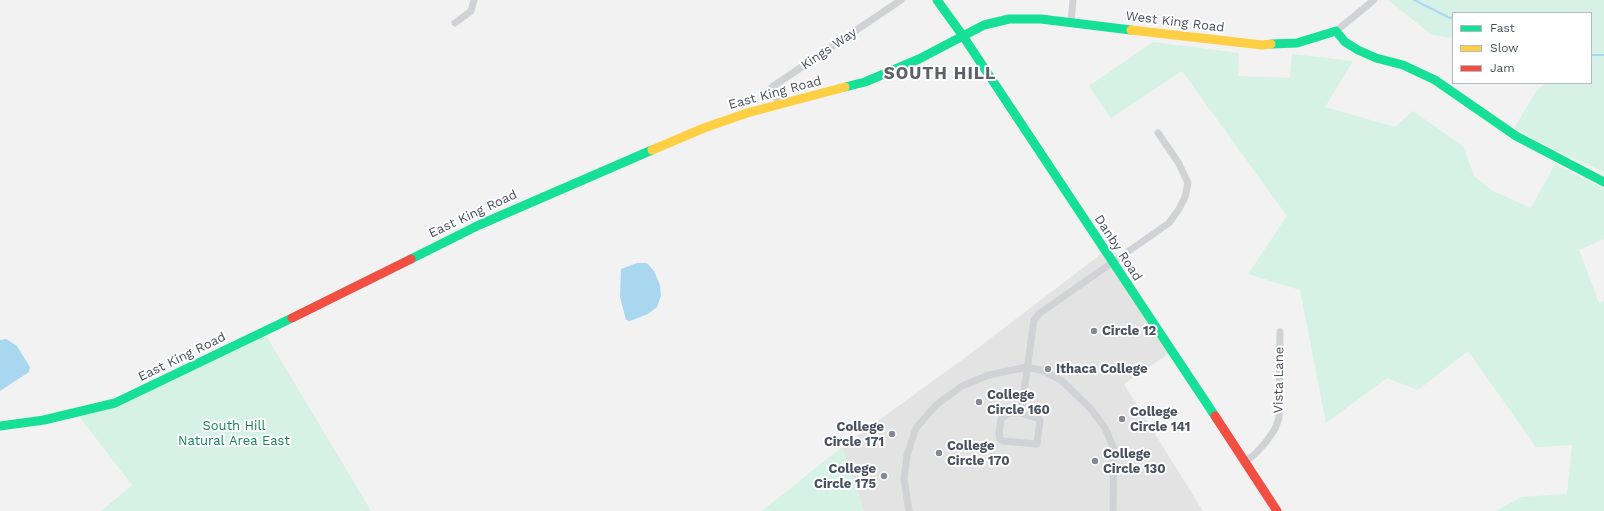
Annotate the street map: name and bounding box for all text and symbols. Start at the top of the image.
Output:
street label: West King Road [1125,8,1225,36]
legend [1452,12,1592,84]
text: Fast [1490,21,1515,35]
street label: Kings Way [798,25,860,73]
text: Slow [1490,41,1518,55]
text: Jam [1490,61,1515,75]
district label: SOUTH HILL [884,64,996,84]
street label: East King Road [727,73,823,113]
street label: East King Road [426,187,520,241]
street label: Danby Road [1091,212,1145,284]
place label: Circle 12 [1102,323,1156,339]
marker: Circle 12 [1089,326,1099,336]
street label: East King Road [136,329,228,385]
street label: Vista Lane [1271,347,1287,413]
place label: Ithaca College [1056,361,1148,377]
marker: Ithaca College [1043,364,1053,374]
place label: College Circle 160 [987,387,1050,418]
marker: College Circle 160 [974,397,984,407]
place label: College Circle 141 [1130,404,1190,435]
marker: College Circle 141 [1117,414,1127,424]
park label: South Hill Natural Area East [178,418,290,449]
place label: College Circle 171 [824,419,884,450]
marker: College Circle 171 [887,429,897,439]
place label: College Circle 170 [947,438,1010,469]
place label: College Circle 130 [1103,446,1166,477]
marker: College Circle 170 [934,448,944,458]
marker: College Circle 130 [1090,456,1100,466]
place label: College Circle 175 [814,461,876,492]
marker: College Circle 175 [879,471,889,481]

